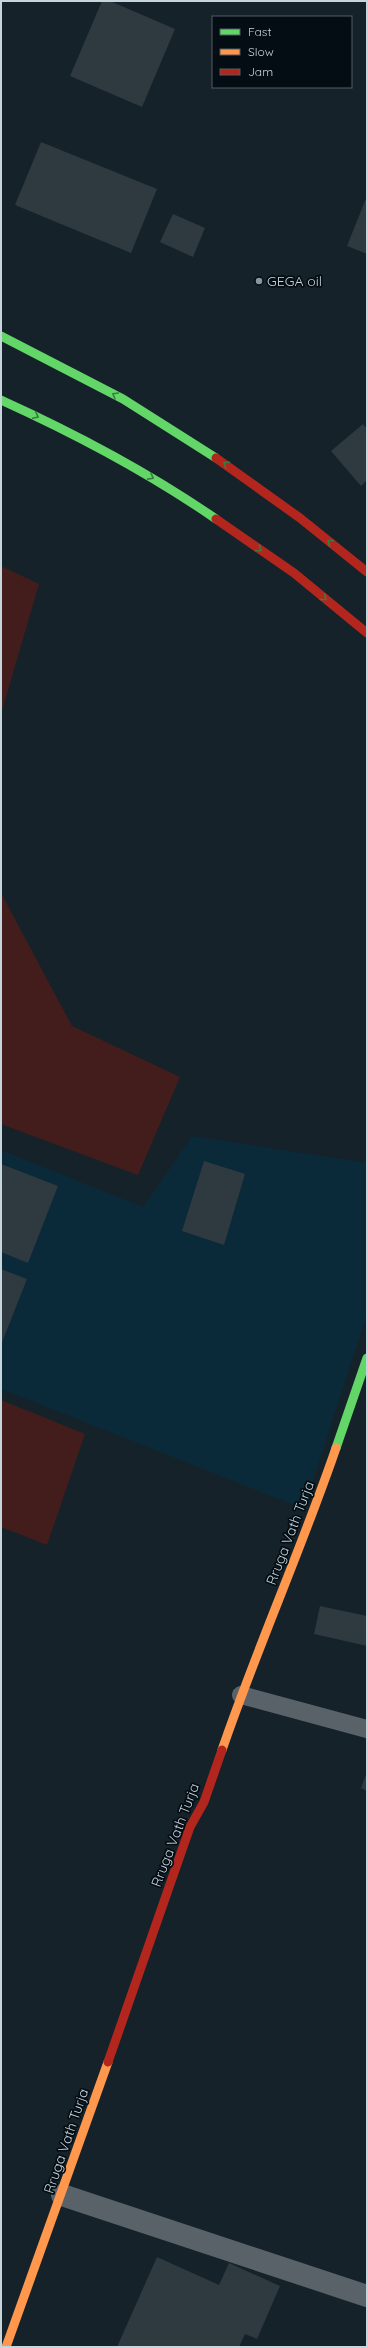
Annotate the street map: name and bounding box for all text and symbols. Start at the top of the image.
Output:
legend [212,16,352,88]
text: Fast [248,24,272,39]
text: Slow [248,44,274,59]
text: Jam [248,64,273,79]
place label: GEGA oil [267,272,322,290]
marker: GEGA oil [254,276,264,286]
one-way arrow [112,393,119,400]
one-way arrow [32,411,40,419]
one-way arrow [223,461,230,469]
one-way arrow [147,472,155,479]
one-way arrow [327,539,334,546]
one-way arrow [255,544,262,551]
one-way arrow [319,593,327,600]
street label: Rruga Vath Turja [262,1478,318,1588]
street label: Rruga Vath Turja [147,1780,203,1890]
street label: Rruga Vath Turja [40,2086,92,2196]

